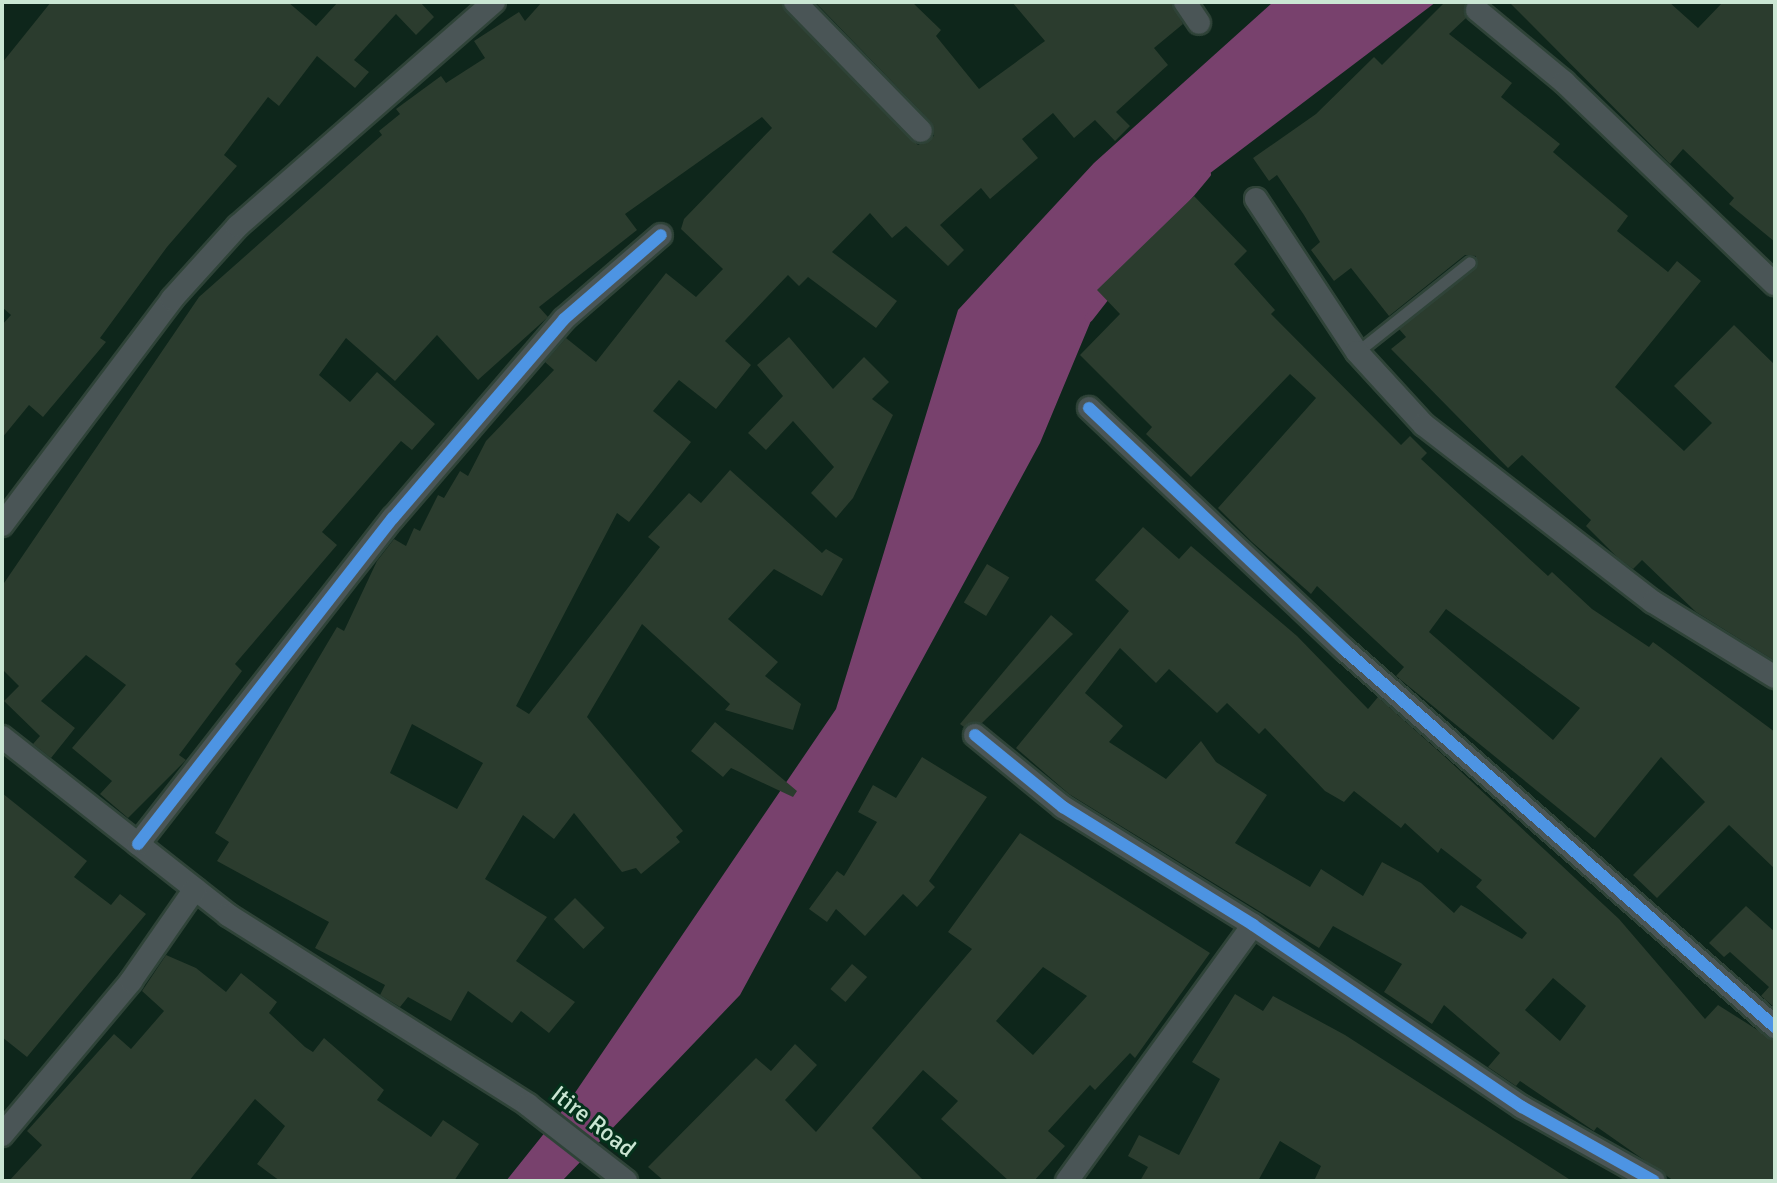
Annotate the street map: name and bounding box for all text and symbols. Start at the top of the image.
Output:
street label: Itire Road [545,1080,641,1164]

